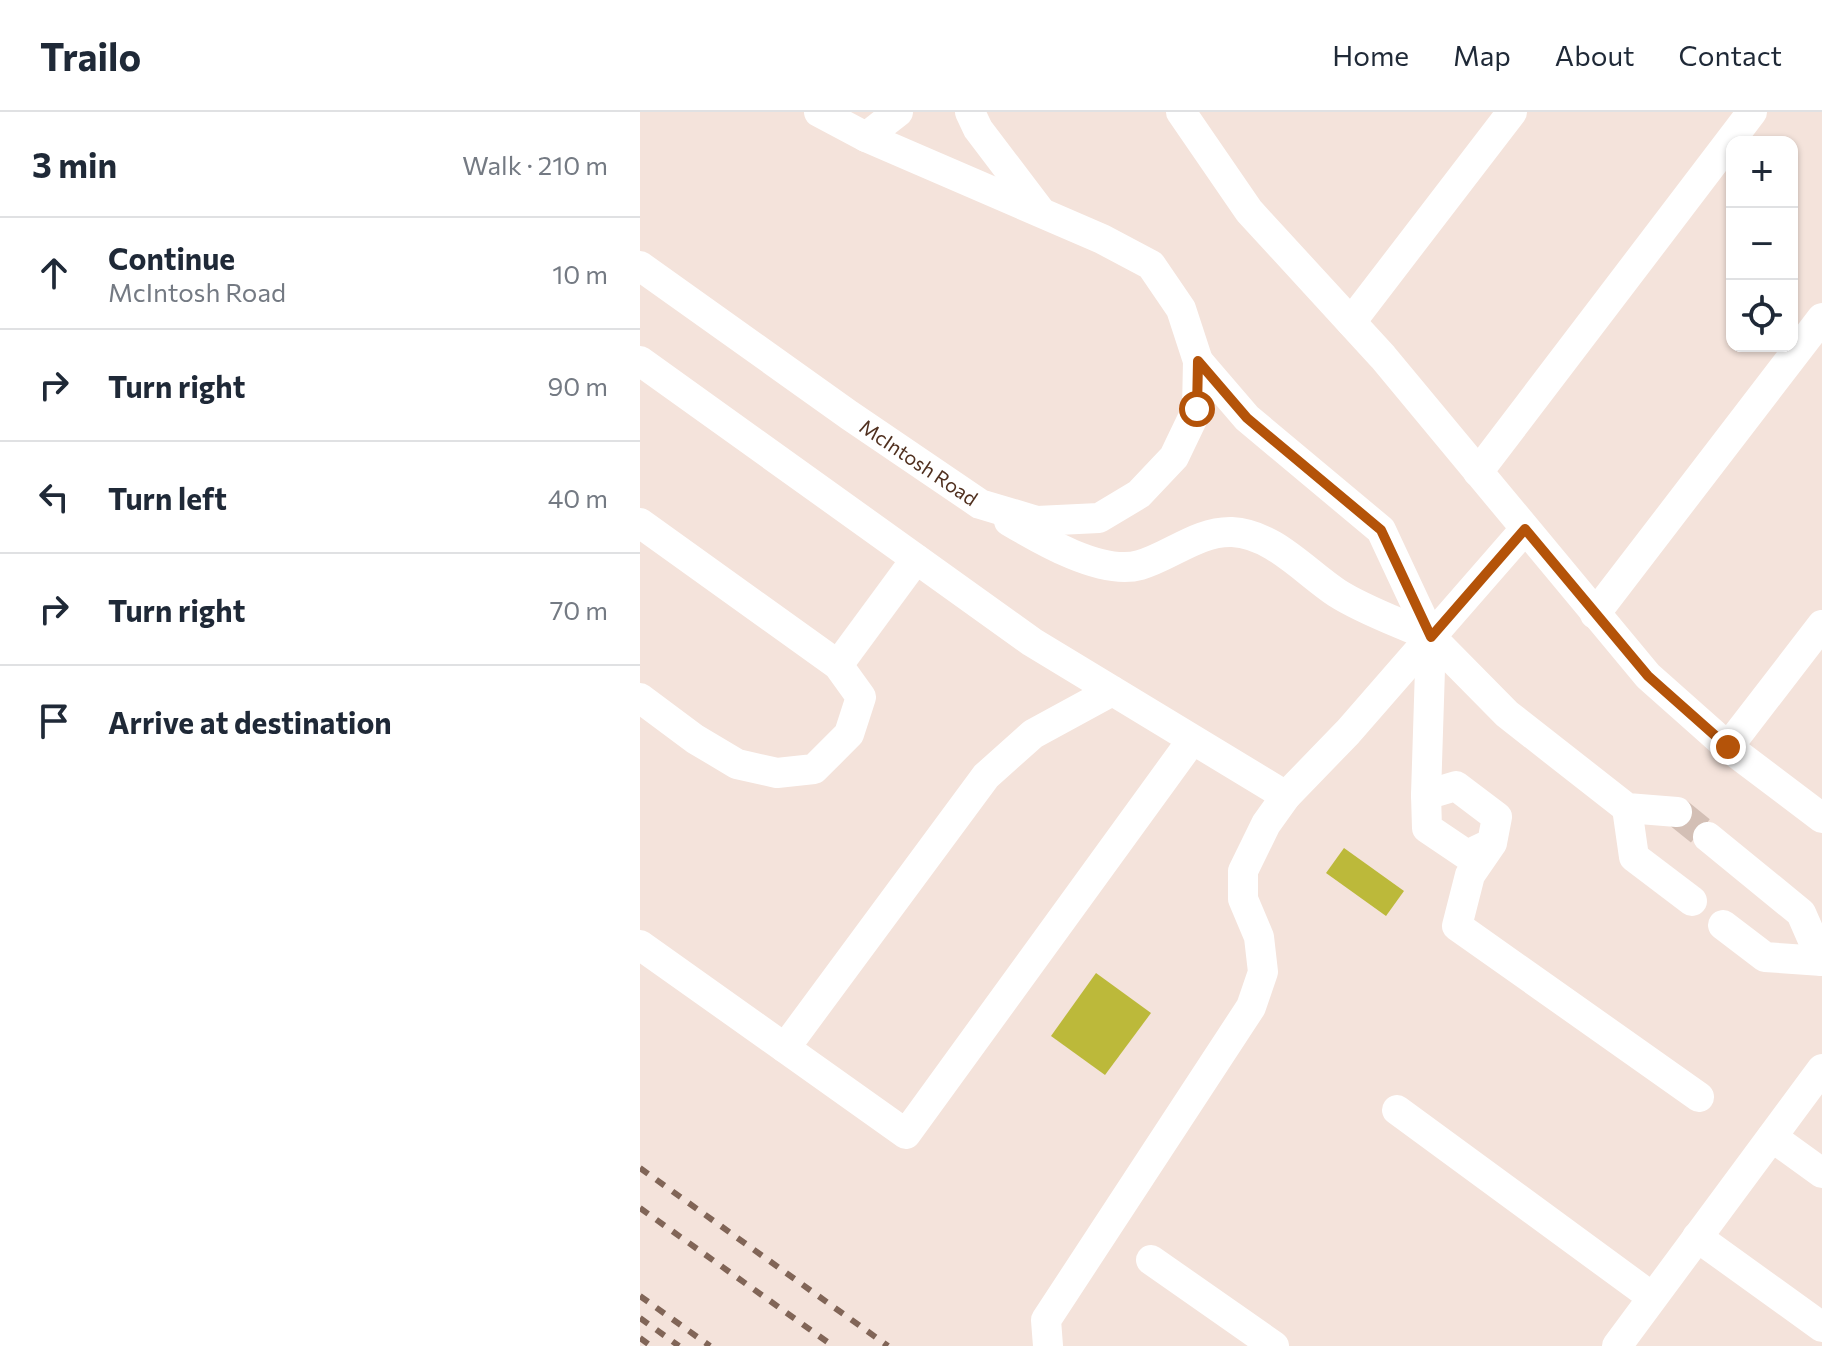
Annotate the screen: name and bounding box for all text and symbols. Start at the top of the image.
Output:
text: Trailo [40,32,141,79]
text: Home [1332,38,1409,72]
text: Map [1453,38,1511,72]
text: About [1555,38,1635,72]
text: Contact [1679,38,1782,72]
map controls [1726,136,1798,352]
button: + [1726,136,1798,208]
text: 3 min [32,143,117,185]
text: Walk · 210 m [462,149,608,180]
button: − [1726,208,1798,280]
text: Continue [108,239,235,276]
icon: ahead [32,251,76,295]
text: 10 m [552,258,608,289]
text: McIntosh Road [108,276,286,307]
button: locate [1726,280,1798,352]
icon: right [32,363,76,407]
text: Turn right [108,367,245,404]
text: 90 m [548,370,608,401]
route start [1179,391,1215,427]
street label: McIntosh Road [856,414,982,510]
icon: left [32,475,76,519]
text: Turn left [108,479,227,516]
text: 40 m [548,482,608,513]
icon: right [32,587,76,631]
text: Turn right [108,591,245,628]
text: 70 m [550,594,608,625]
icon: arrive [32,699,76,743]
text: Arrive at destination [108,703,392,740]
route end [1710,729,1746,765]

